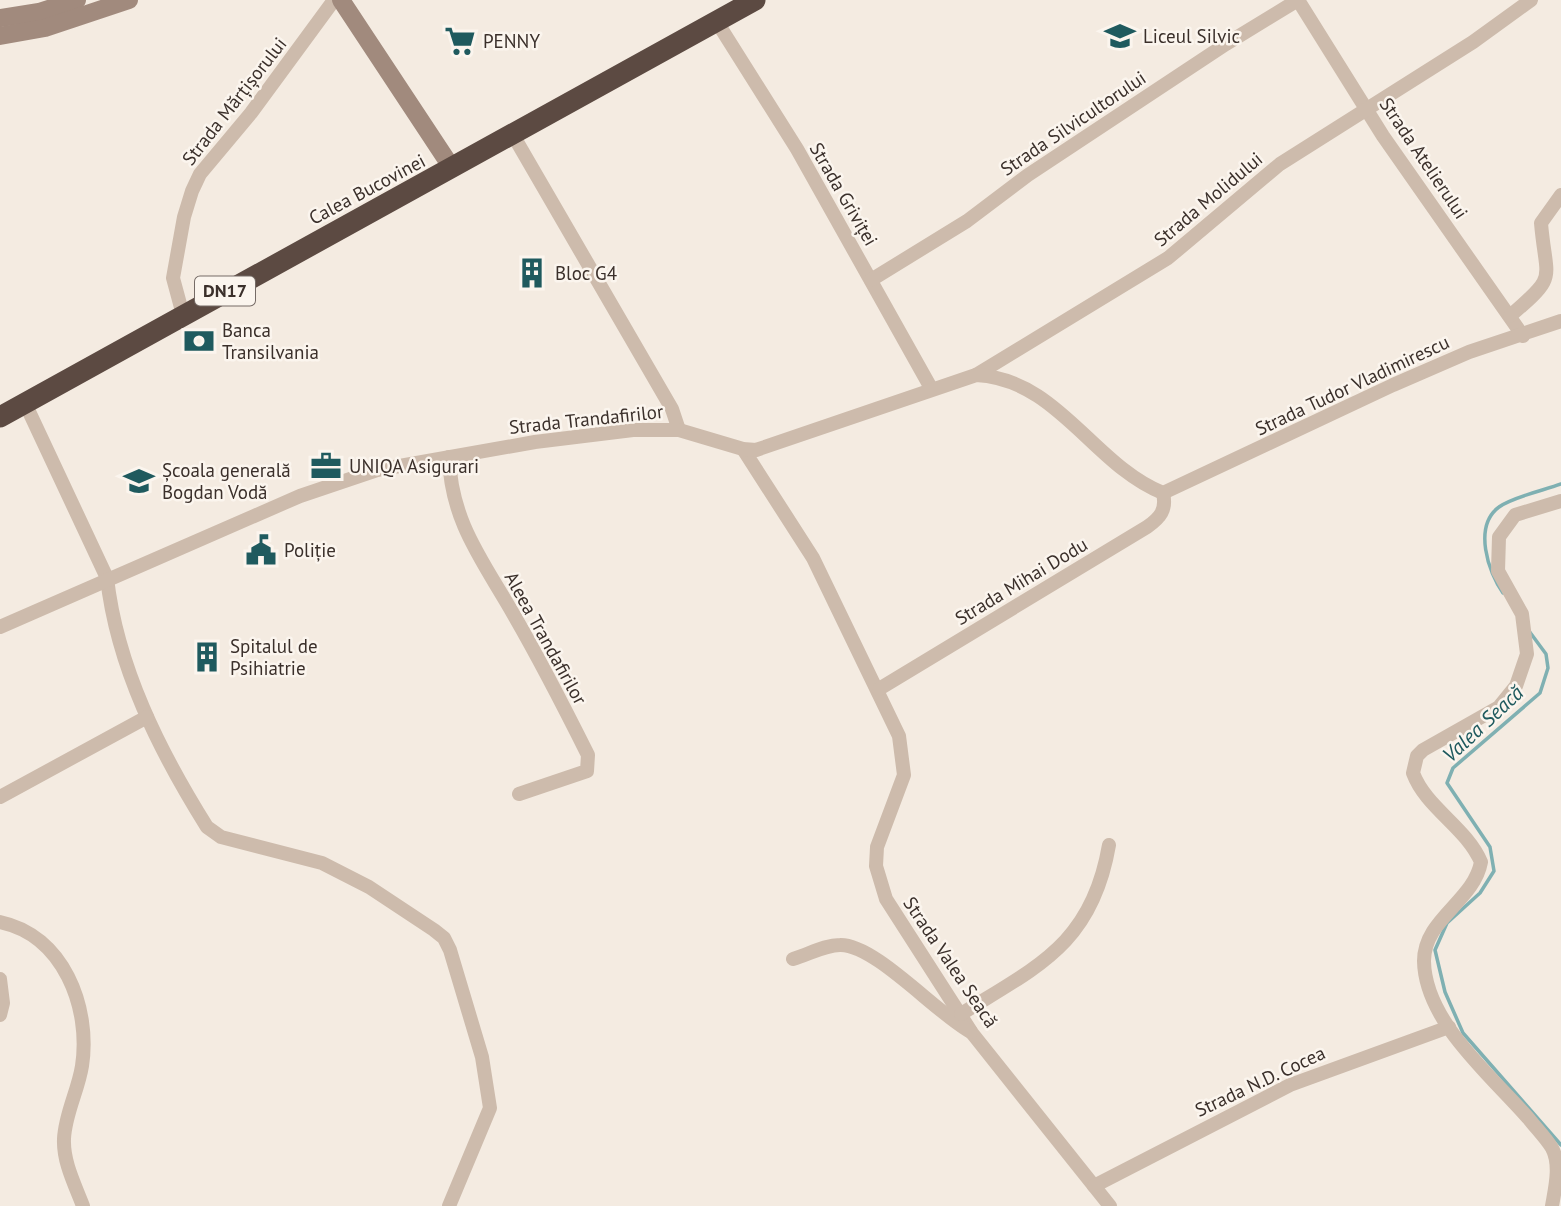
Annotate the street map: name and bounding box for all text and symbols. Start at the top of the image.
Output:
school or university icon: Liceul Silvic [1103,19,1137,53]
supermarket icon: PENNY [443,24,477,58]
place label: Liceul Silvic [1143,24,1240,48]
place label: PENNY [483,29,540,53]
street label: Strada Mărțișorului [177,32,291,170]
street label: Strada Silvicultorului [996,65,1150,181]
street label: Strada Atelierului [1375,93,1473,223]
street label: Strada Griviței [805,138,883,250]
street label: Strada Molidului [1149,147,1267,251]
street label: Calea Bucovinei [305,148,429,230]
building icon: Bloc G4 [515,256,549,290]
place label: Bloc G4 [555,261,617,285]
road number: DN17 [195,276,255,306]
place label: Banca Transilvania [222,318,319,364]
bank icon: Banca Transilvania [182,324,216,358]
street label: Strada Tudor Vladimirescu [1251,329,1453,441]
street label: Strada Trandafirilor [508,399,665,439]
office icon: UNIQA Asigurari [309,449,343,483]
place label: UNIQA Asigurari [349,454,479,478]
place label: Școala generală Bogdan Vodă [162,458,291,504]
school or university icon: Școala generală Bogdan Vodă [122,464,156,498]
street label: Strada Mihai Dodu [950,532,1092,630]
public building icon: Poliție [244,533,278,567]
place label: Poliție [284,538,336,562]
street label: Aleea Trandafirilor [500,567,593,709]
place label: Spitalul de Psihiatrie [230,634,318,680]
building icon: Spitalul de Psihiatrie [190,640,224,674]
water label: Valea Seacă [1436,679,1529,768]
street label: Strada Valea Seacă [898,892,1004,1032]
street label: Strada N.D. Cocea [1191,1040,1329,1122]

